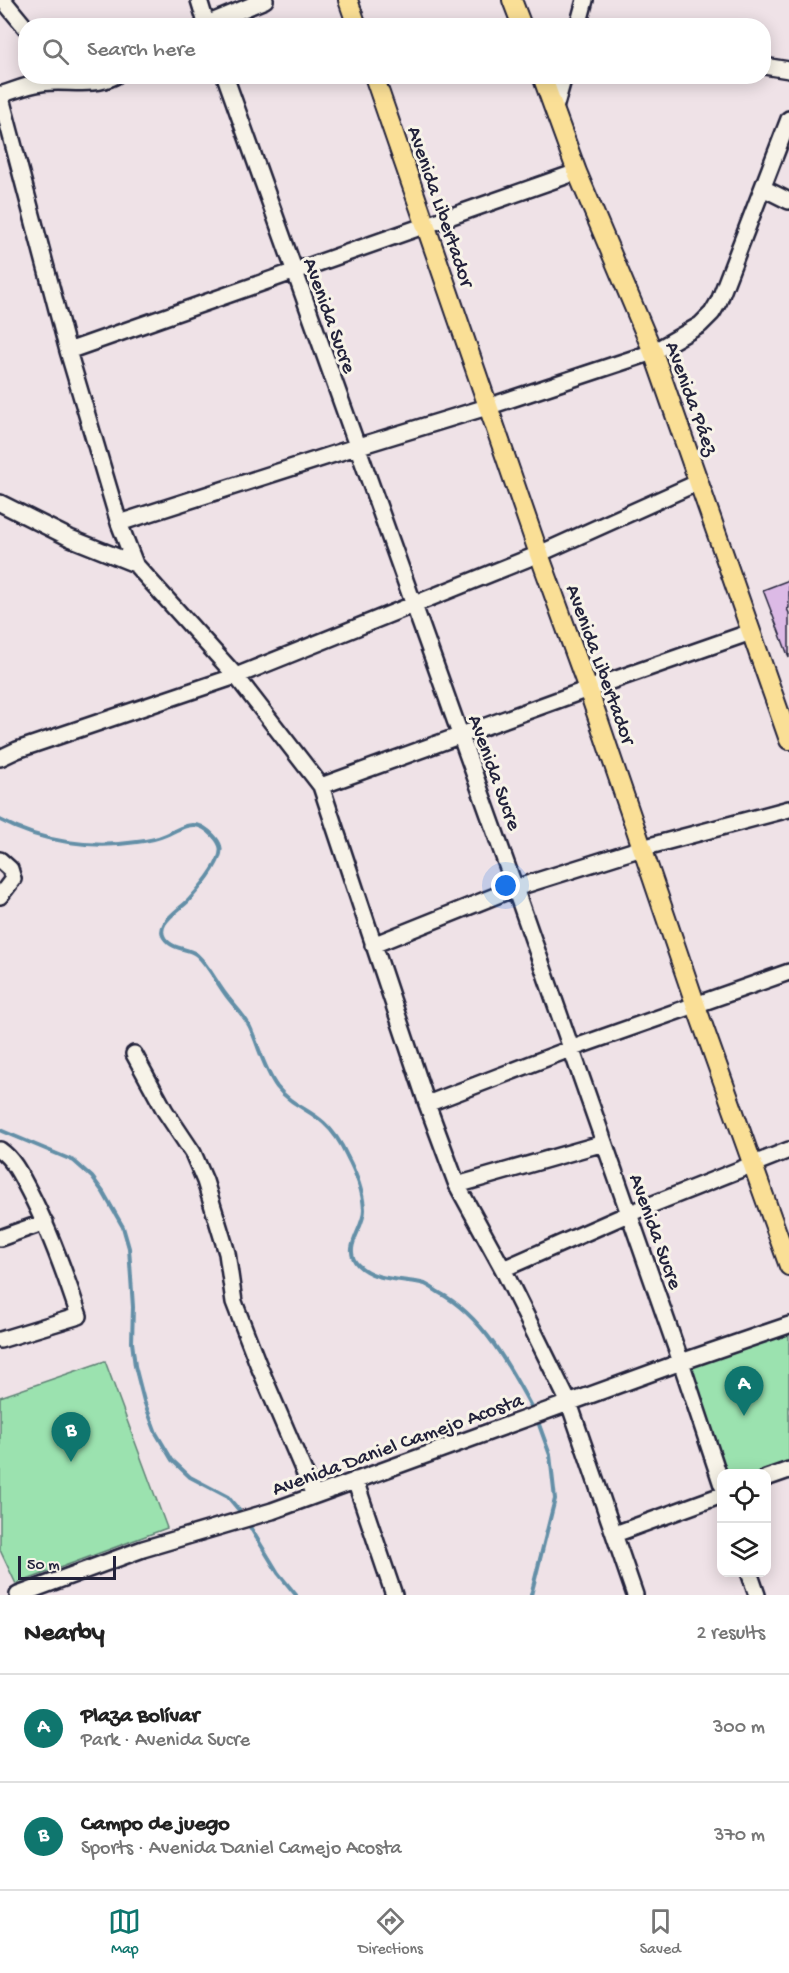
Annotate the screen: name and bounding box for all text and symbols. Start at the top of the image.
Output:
search box [18,18,771,84]
icon: search [39,35,72,68]
text: Search here [87,38,195,64]
street label: Avenida Libertador [399,123,478,292]
street label: Avenida Sucre [295,255,361,378]
street label: Avenida Páez [658,339,722,460]
street label: Avenida Libertador [558,582,640,750]
street label: Avenida Sucre [460,712,526,835]
your location [491,871,520,900]
street label: Avenida Sucre [621,1171,687,1294]
pin: A [724,1366,764,1416]
street label: Avenida Daniel Camejo Acosta [269,1389,528,1503]
pin: B [52,1412,90,1462]
map controls [717,1469,771,1577]
button: locate [717,1469,771,1523]
button: layers [717,1523,771,1577]
scale bar [18,1553,116,1580]
text: 50 m [27,1557,60,1576]
text: Nearby [24,1619,105,1650]
text: 2 results [696,1623,765,1646]
text: Plaza Bolívar [81,1704,199,1730]
text: A [38,1717,49,1740]
text: 300 m [713,1717,765,1740]
text: Park · Avenida Sucre [81,1730,250,1753]
text: Campo de juego [81,1812,230,1838]
text: B [38,1825,49,1848]
text: 370 m [714,1825,765,1848]
text: Sports · Avenida Daniel Camejo Acosta [81,1838,402,1861]
tab: Map [108,1905,141,1960]
tab: Directions [358,1905,423,1960]
tab: Saved [640,1905,681,1960]

